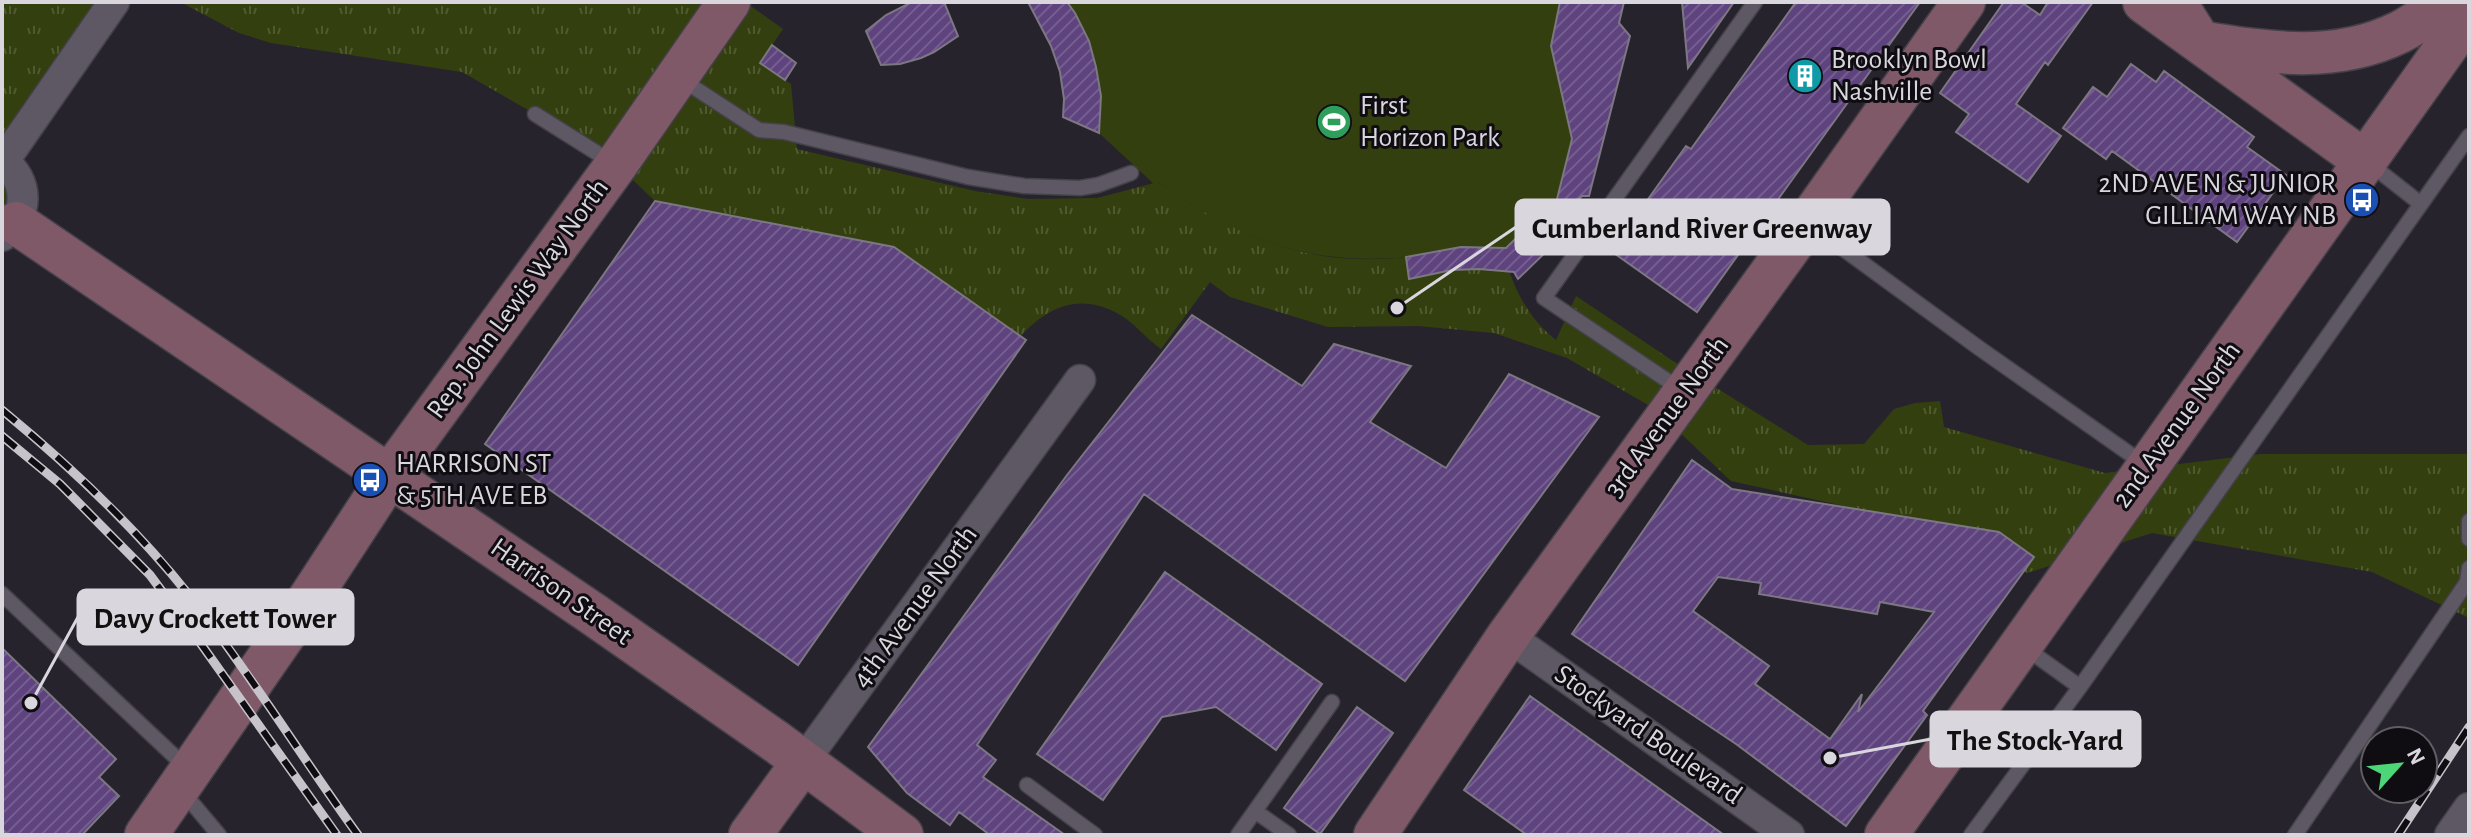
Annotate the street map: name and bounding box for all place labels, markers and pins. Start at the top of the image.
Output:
place label: Brooklyn Bowl Nashville [1831,46,1987,106]
building icon: Brooklyn Bowl Nashville [1786,57,1824,95]
place label: First Horizon Park [1360,92,1500,152]
sports icon: First Horizon Park [1315,103,1353,141]
place label: 2ND AVE N & JUNIOR GILLIAM WAY NB [2098,170,2336,230]
bus stop icon: 2ND AVE N & JUNIOR GILLIAM WAY NB [2343,181,2381,219]
callout: Cumberland River Greenway [1516,200,1889,254]
place label: HARRISON ST & 5TH AVE EB [396,450,551,510]
bus stop icon: HARRISON ST & 5TH AVE EB [351,461,389,499]
callout: Davy Crockett Tower [78,590,353,644]
callout: The Stock-Yard [1931,712,2140,766]

